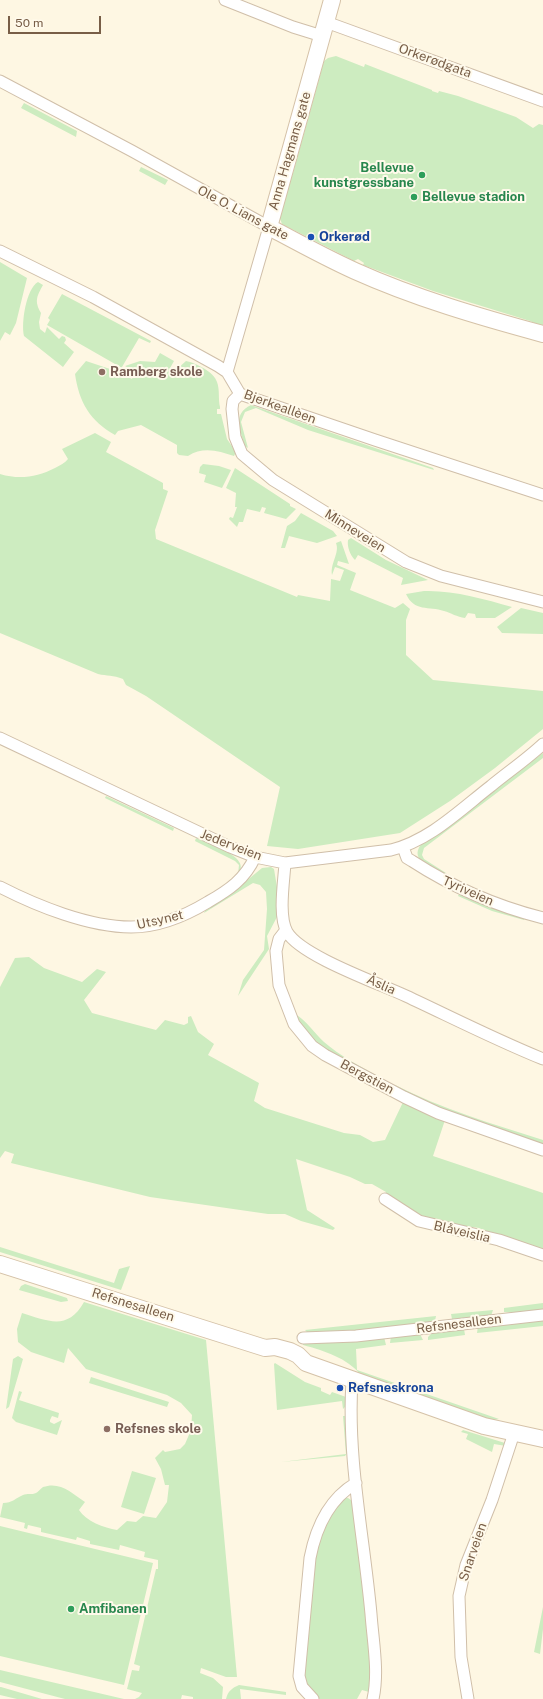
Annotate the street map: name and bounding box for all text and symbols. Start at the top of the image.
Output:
scale bar [10,8,103,34]
text: 50 m [15,16,43,30]
street label: Orkerødgata [397,41,473,81]
street label: Anna Hagmans gate [266,90,314,212]
place label: Bellevue kunstgressbane [314,160,414,191]
marker: Bellevue kunstgressbane [417,170,427,180]
street label: Ole O. Lians gate [195,182,291,244]
place label: Bellevue stadion [422,189,525,205]
marker: Bellevue stadion [409,192,419,202]
place label: Orkerød [319,229,370,245]
marker: Orkerød [306,232,316,242]
place label: Ramberg skole [110,364,203,380]
marker: Ramberg skole [97,367,107,377]
street label: Bjerkeallèen [242,387,318,427]
street label: Minneveien [322,506,388,556]
street label: Jederveien [198,826,264,864]
street label: Tyriveien [440,873,496,909]
street label: Utsynet [135,907,185,933]
street label: Åslia [364,972,398,998]
street label: Bergstien [338,1056,396,1098]
street label: Blåveislia [432,1218,492,1246]
street label: Refsnesalleen [90,1285,176,1325]
street label: Refsnesalleen [416,1311,502,1337]
place label: Refsneskrona [348,1380,433,1396]
marker: Refsneskrona [335,1383,345,1393]
place label: Refsnes skole [115,1421,201,1437]
marker: Refsnes skole [102,1424,112,1434]
street label: Snarveien [456,1521,490,1583]
place label: Amfibanen [79,1601,147,1617]
marker: Amfibanen [66,1604,76,1614]

